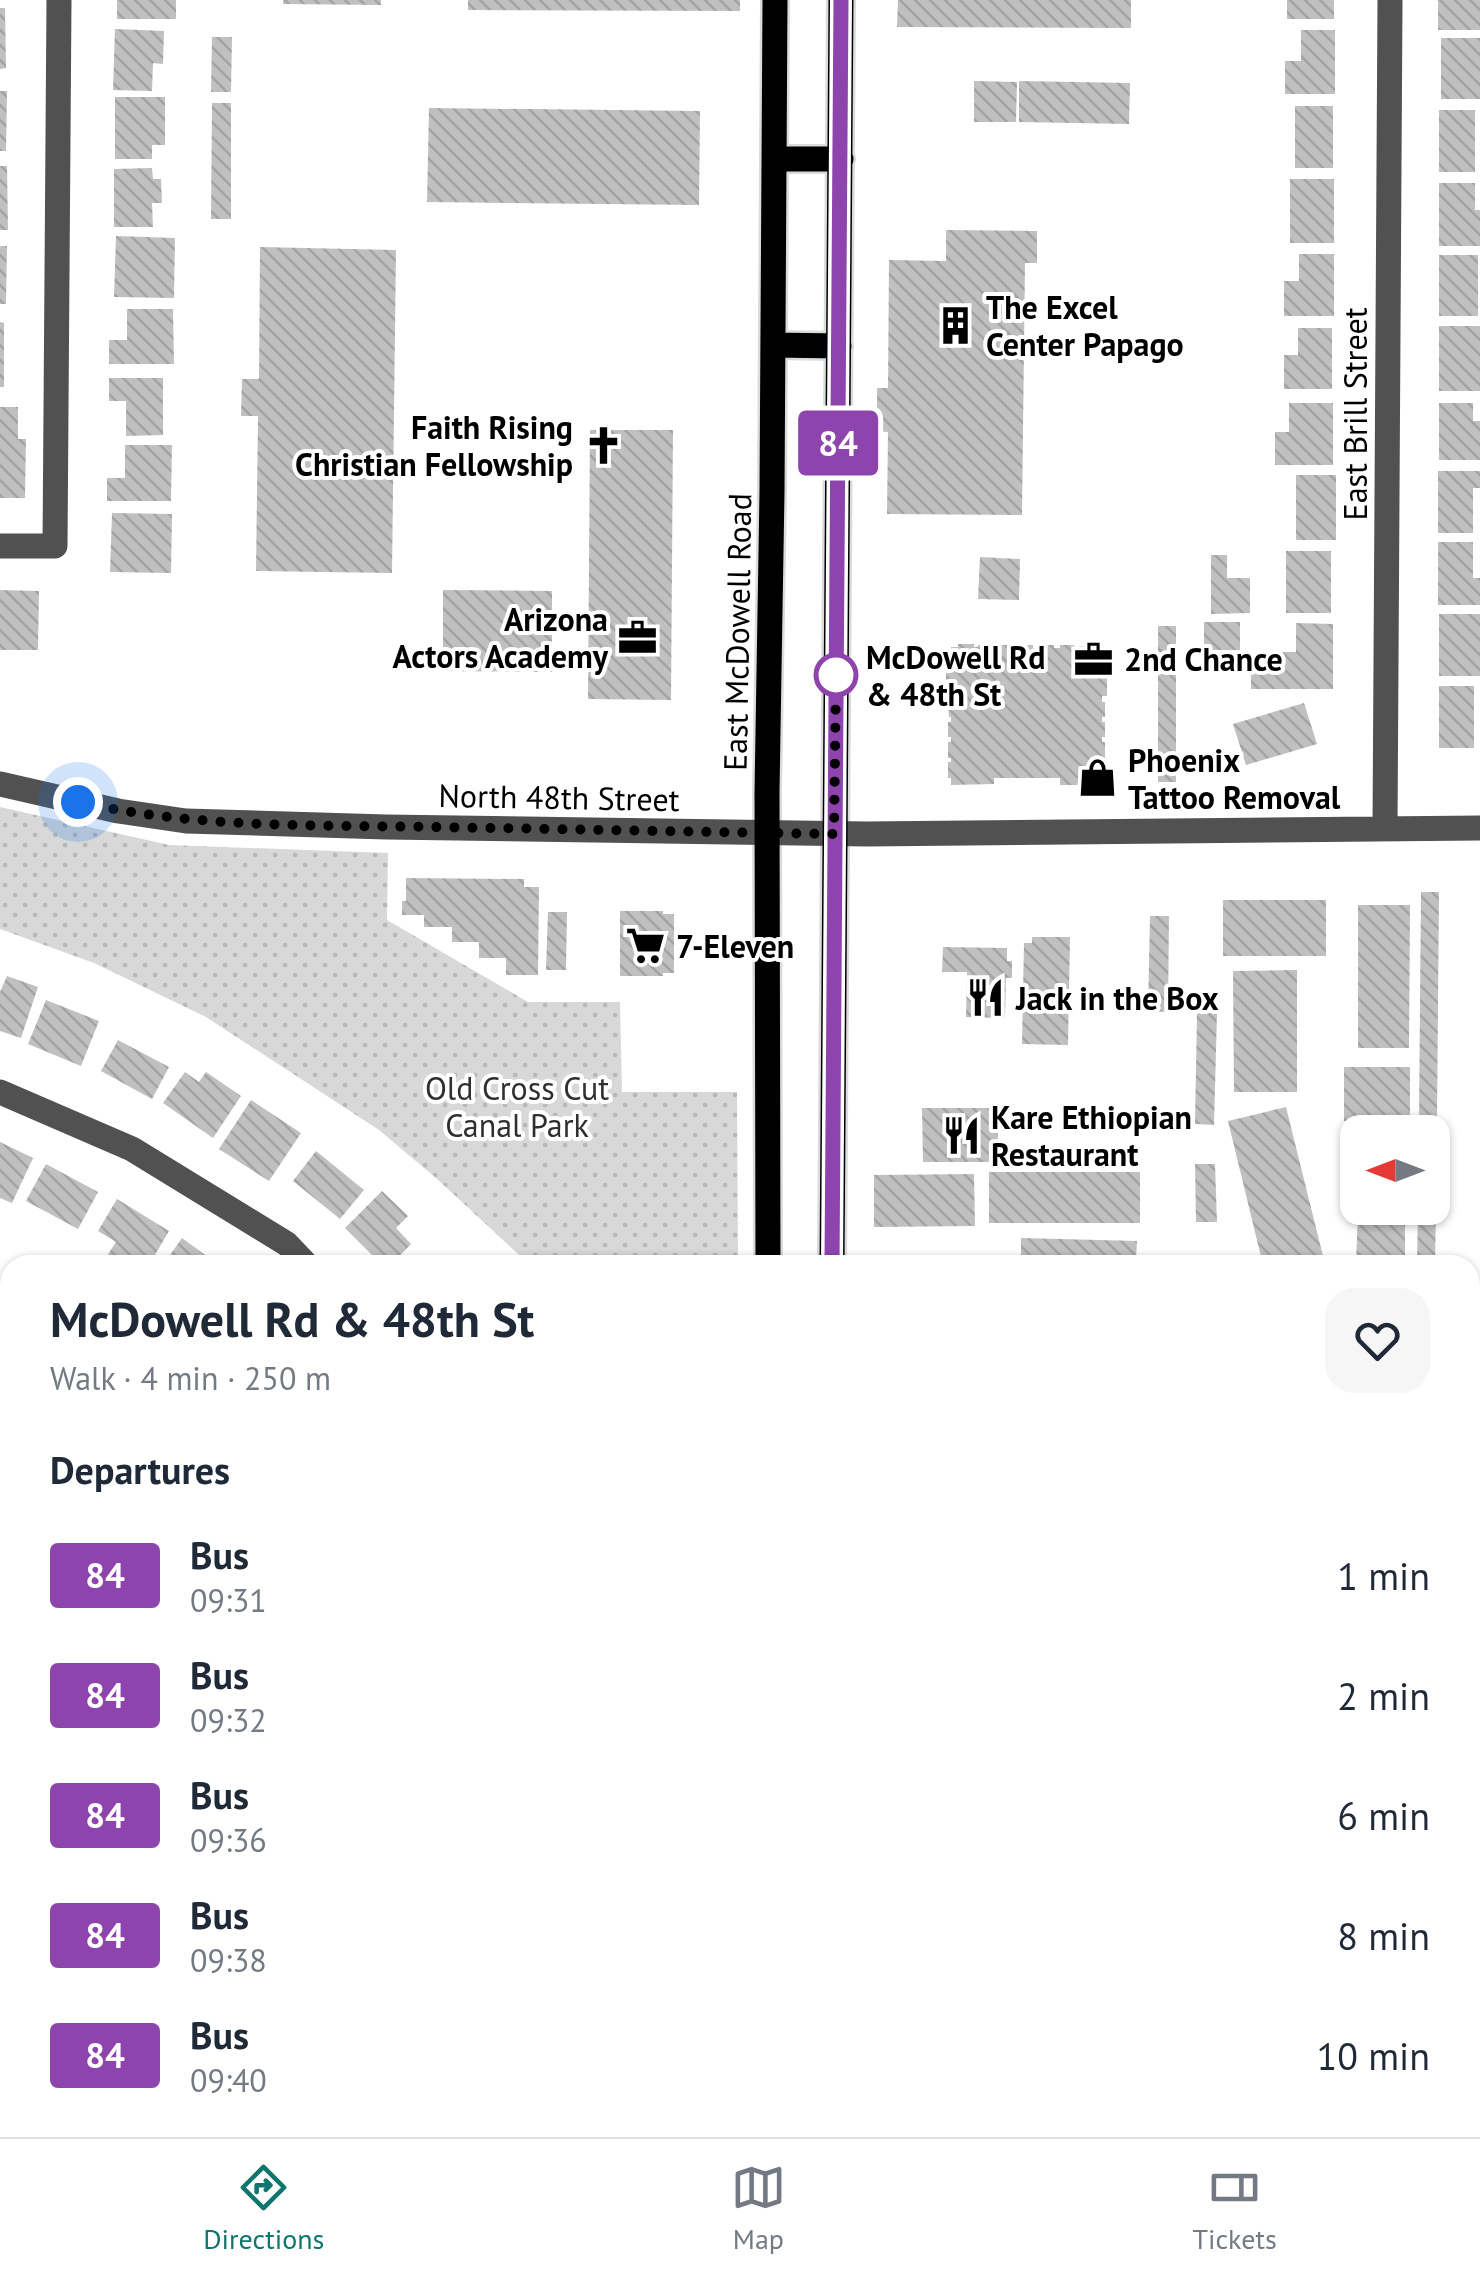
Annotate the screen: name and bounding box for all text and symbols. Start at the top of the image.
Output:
place label: The Excel Center Papago [986,286,1184,365]
building icon: The Excel Center Papago [935,304,977,346]
street label: East Brill Street [1334,307,1376,521]
place label: Faith Rising Christian Fellowship [295,406,573,485]
line badge: 84 [793,410,883,476]
text: 84 [818,420,858,466]
church icon: Faith Rising Christian Fellowship [582,424,624,466]
street label: East McDowell Road [714,493,760,771]
place label: Arizona Actors Academy [393,598,609,677]
office icon: Arizona Actors Academy [617,616,659,658]
place label: McDowell Rd & 48th St [866,636,1046,715]
office icon: 2nd Chance [1073,638,1115,680]
place label: 2nd Chance [1124,638,1283,680]
marker: McDowell Rd & 48th St [815,654,857,696]
place label: Phoenix Tattoo Removal [1128,739,1341,818]
shop icon: Phoenix Tattoo Removal [1077,757,1119,799]
street label: North 48th Street [438,774,680,820]
your location [53,777,103,827]
supermarket icon: 7-Eleven [625,925,667,967]
place label: 7-Eleven [676,925,794,967]
restaurant icon: Jack in the Box [965,977,1007,1019]
place label: Jack in the Box [1015,977,1219,1019]
park label: Old Cross Cut Canal Park [425,1067,609,1146]
place label: Kare Ethiopian Restaurant [991,1096,1192,1175]
restaurant icon: Kare Ethiopian Restaurant [940,1114,982,1156]
north arrow [1340,1115,1450,1225]
map controls [1340,1115,1450,1225]
text: McDowell Rd & 48th St [50,1288,534,1350]
button: heart [1325,1288,1430,1393]
text: Walk · 4 min · 250 m [50,1357,331,1399]
text: Departures [50,1445,230,1494]
text: Bus [190,1530,249,1579]
text: 1 min [1337,1551,1430,1600]
text: 84 [85,1552,125,1598]
text: 09:31 [190,1579,267,1621]
text: Bus [190,1650,249,1699]
text: 2 min [1337,1671,1430,1720]
text: 84 [85,1672,125,1718]
text: 09:32 [190,1699,267,1741]
text: Bus [190,1770,249,1819]
text: 6 min [1337,1791,1430,1840]
text: 84 [85,1792,125,1838]
text: 09:36 [190,1819,267,1861]
text: Bus [190,1890,249,1939]
text: 8 min [1337,1911,1430,1960]
text: 84 [85,1912,125,1958]
text: 09:38 [190,1939,267,1981]
text: Bus [190,2010,249,2059]
text: 10 min [1317,2031,1430,2080]
text: 84 [85,2032,125,2078]
text: 09:40 [190,2059,267,2101]
tab: Directions [203,2160,324,2257]
tab: Map [731,2160,786,2257]
tab: Tickets [1192,2160,1277,2257]

